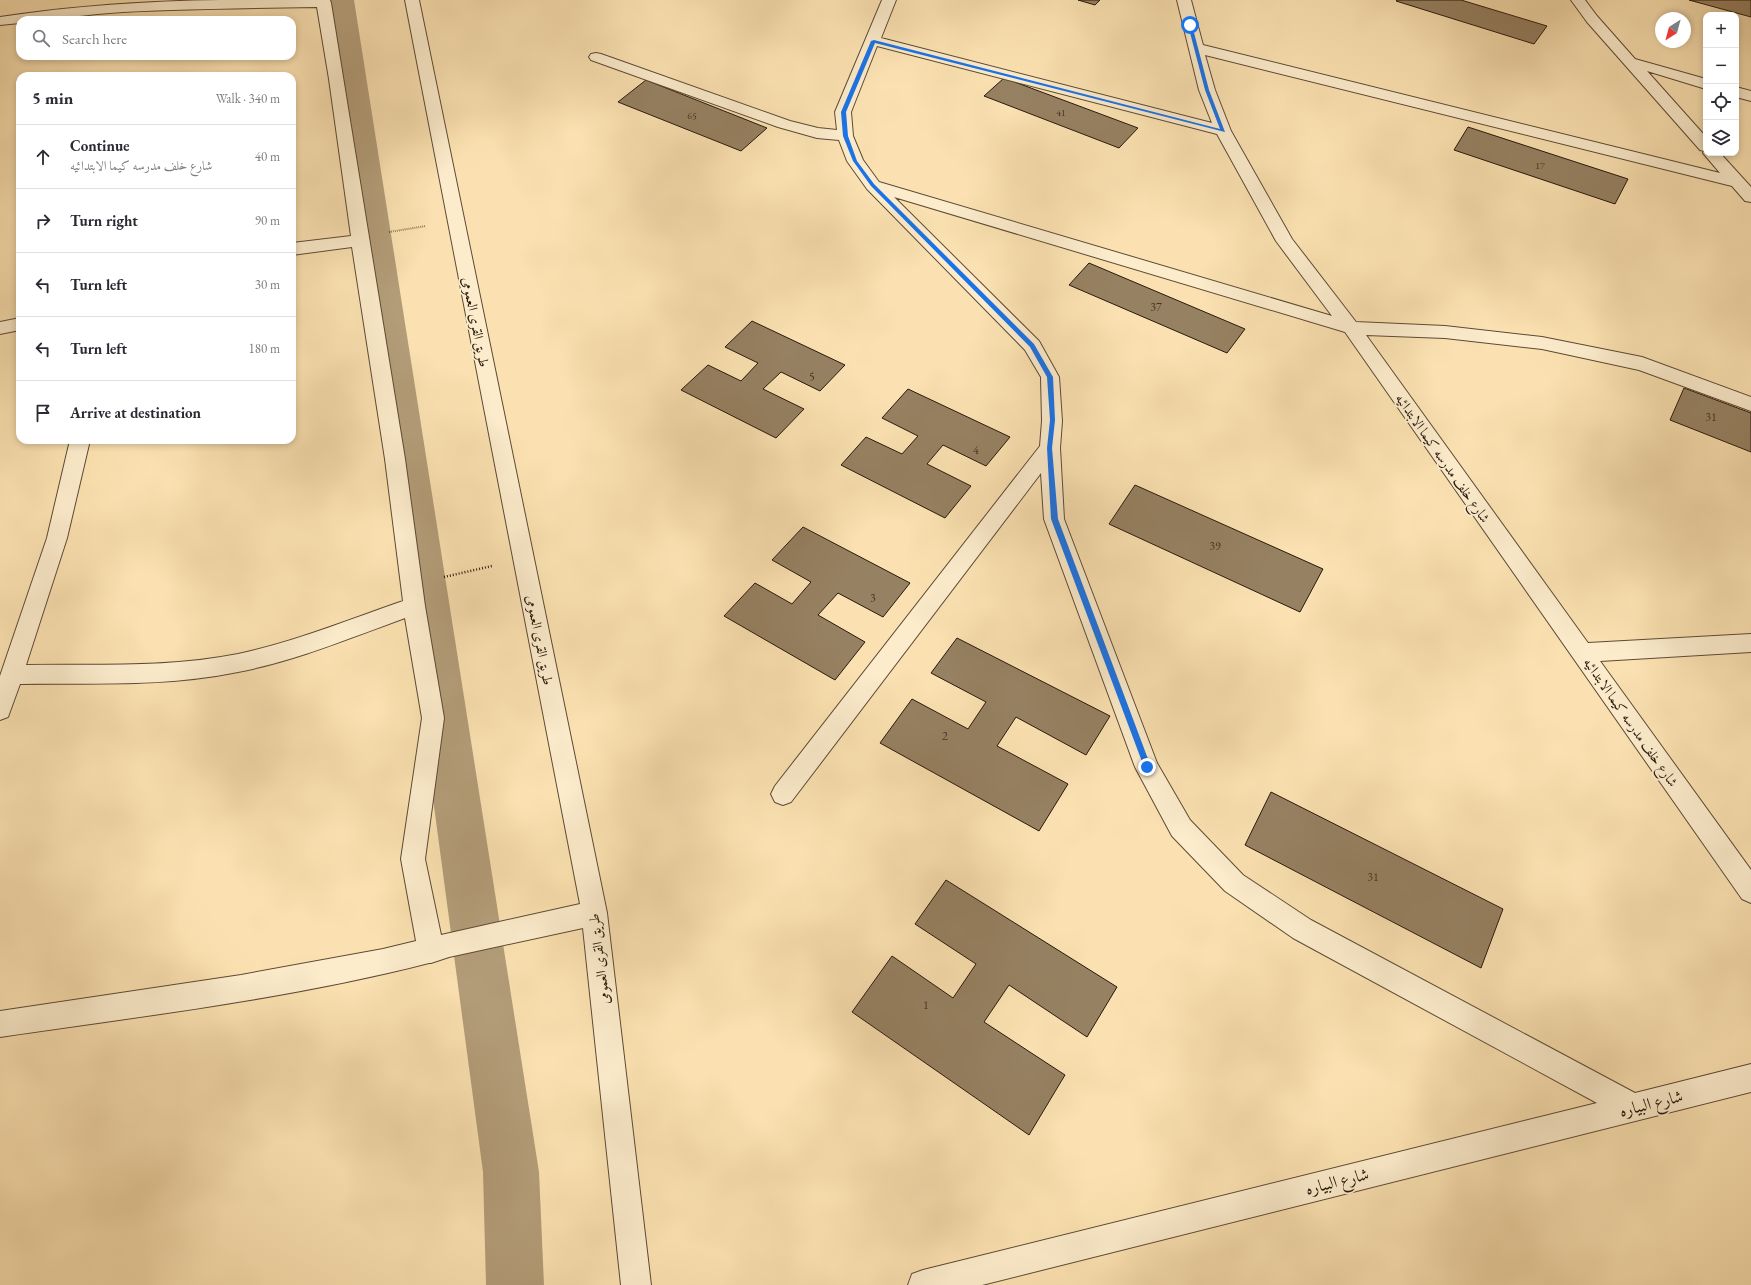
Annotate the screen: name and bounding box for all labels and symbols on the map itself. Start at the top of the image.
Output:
north arrow [1655,12,1691,48]
route start [1181,16,1199,34]
house number: 41 [1056,106,1066,119]
house number: 65 [687,109,697,122]
house number: 17 [1535,159,1545,172]
street label: طريق القرى العمومى [458,275,494,369]
house number: 37 [1150,299,1162,315]
house number: 5 [809,368,815,384]
street label: شارع خلف مدرسه كيما الابتدائيه [1389,390,1494,528]
house number: 31 [1705,409,1717,425]
house number: 4 [973,442,979,458]
house number: 39 [1209,538,1221,554]
house number: 3 [870,590,876,606]
street label: طريق القرى العمومى [522,593,558,687]
street label: شارع خلف مدرسه كيما الابتدائيه [1577,654,1682,792]
house number: 2 [942,728,948,744]
route end [1138,758,1156,776]
house number: 31 [1367,869,1379,885]
street label: طريق القرى العمومى [584,912,614,1005]
house number: 1 [923,997,929,1013]
street label: شارع البياره [1617,1084,1686,1124]
street label: شارع البياره [1303,1162,1372,1202]

